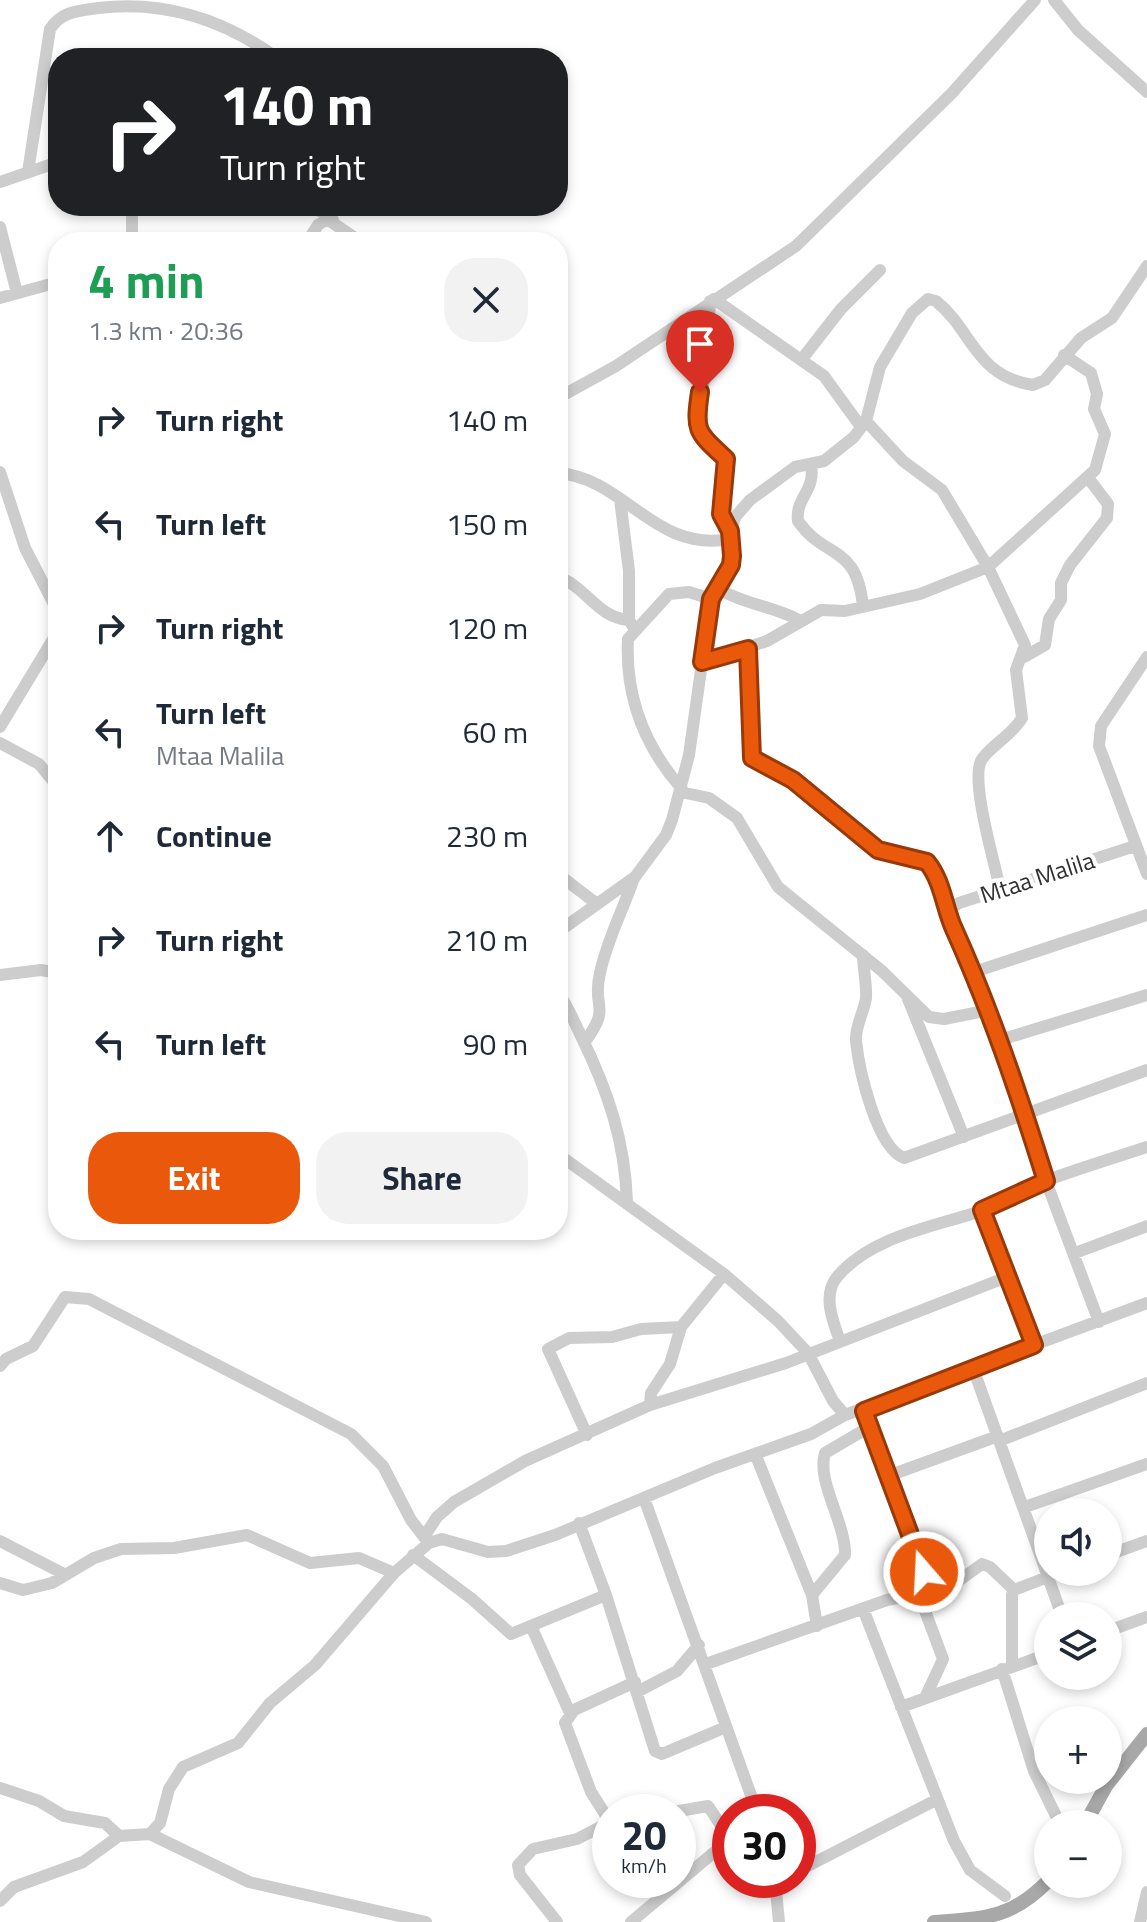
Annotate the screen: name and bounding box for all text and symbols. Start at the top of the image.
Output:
text: 140 m [220,62,373,147]
icon: right [88,80,192,184]
text: Turn right [220,139,365,194]
text: 4 min [88,244,205,317]
button: close [444,258,528,342]
pin [666,310,734,392]
text: 1.3 km · 20:36 [88,311,244,350]
icon: arrive [678,322,722,366]
text: Turn right [156,397,284,443]
text: 140 m [446,397,528,443]
icon: right [88,398,132,442]
text: Turn left [156,501,266,547]
text: 150 m [446,501,528,547]
icon: left [88,502,132,546]
text: Turn right [156,605,284,651]
text: 120 m [446,605,528,651]
icon: right [88,606,132,650]
text: Turn left [156,690,266,736]
text: 60 m [463,709,528,755]
icon: left [88,710,132,754]
text: Mtaa Malila [156,736,284,775]
text: Continue [156,813,272,859]
text: 230 m [446,813,528,859]
icon: ahead [88,814,132,858]
street label: Mtaa Malila [975,842,1099,912]
text: Turn right [156,917,284,963]
text: 210 m [446,917,528,963]
icon: right [88,918,132,962]
text: Turn left [156,1021,266,1067]
text: 90 m [463,1021,528,1067]
icon: left [88,1022,132,1066]
button: Exit [88,1132,300,1224]
button: Share [316,1132,528,1224]
map controls [1034,1498,1122,1898]
button: sound [1034,1498,1122,1586]
position arrow [882,1530,966,1614]
button: layers [1034,1602,1122,1690]
button: + [1034,1706,1122,1794]
speed limit sign: 30 [712,1794,816,1898]
text: 20 [622,1805,666,1866]
button: − [1034,1810,1122,1898]
text: km/h [621,1850,667,1881]

